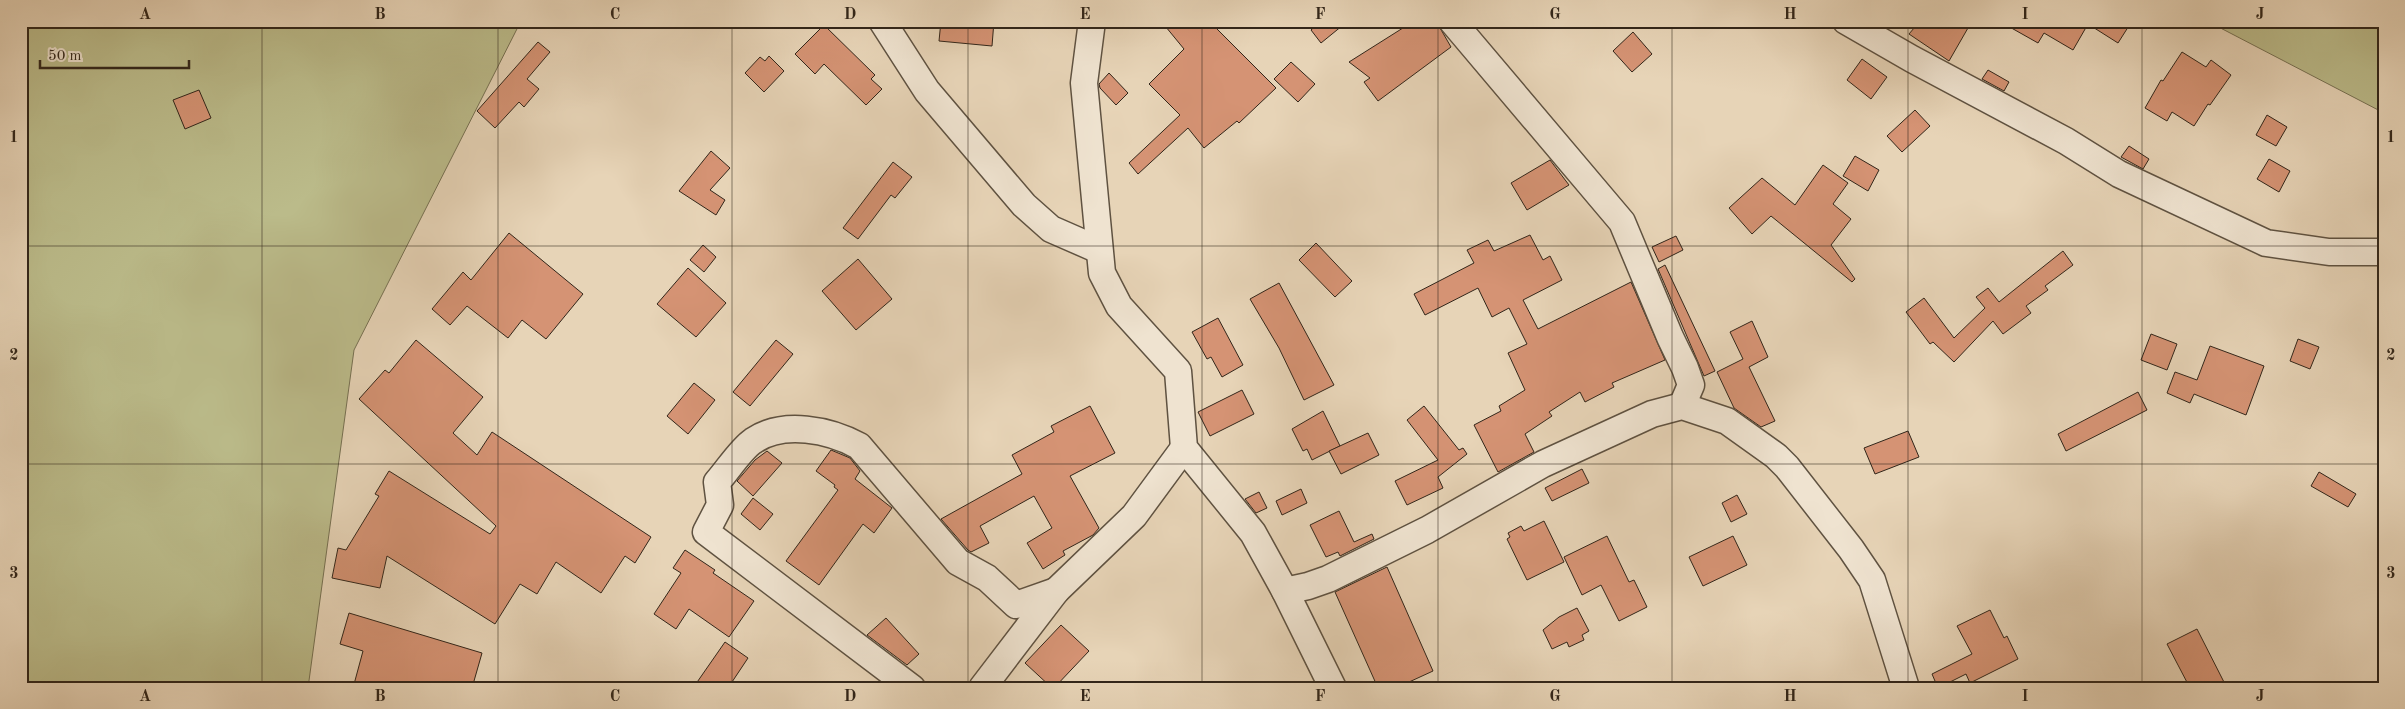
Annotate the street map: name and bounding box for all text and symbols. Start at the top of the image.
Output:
text: A [139,7,151,23]
text: B [374,7,386,23]
text: C [610,7,620,23]
text: D [844,7,856,23]
text: E [1079,7,1091,23]
text: F [1315,7,1326,23]
text: G [1549,7,1561,23]
text: H [1783,7,1797,23]
text: I [2021,7,2029,23]
text: J [2256,7,2265,23]
scale bar [40,38,189,70]
text: 50 m [48,49,82,64]
text: 1 [9,130,19,146]
text: 1 [2386,130,2396,146]
text: 2 [9,348,19,364]
text: 2 [2386,348,2396,364]
text: 3 [9,566,19,582]
text: 3 [2386,566,2396,582]
text: A [139,689,151,705]
text: B [374,689,386,705]
text: C [610,689,620,705]
text: D [844,689,856,705]
text: E [1079,689,1091,705]
text: F [1315,689,1326,705]
text: G [1549,689,1561,705]
text: H [1783,689,1797,705]
text: I [2021,689,2029,705]
text: J [2256,689,2265,705]

